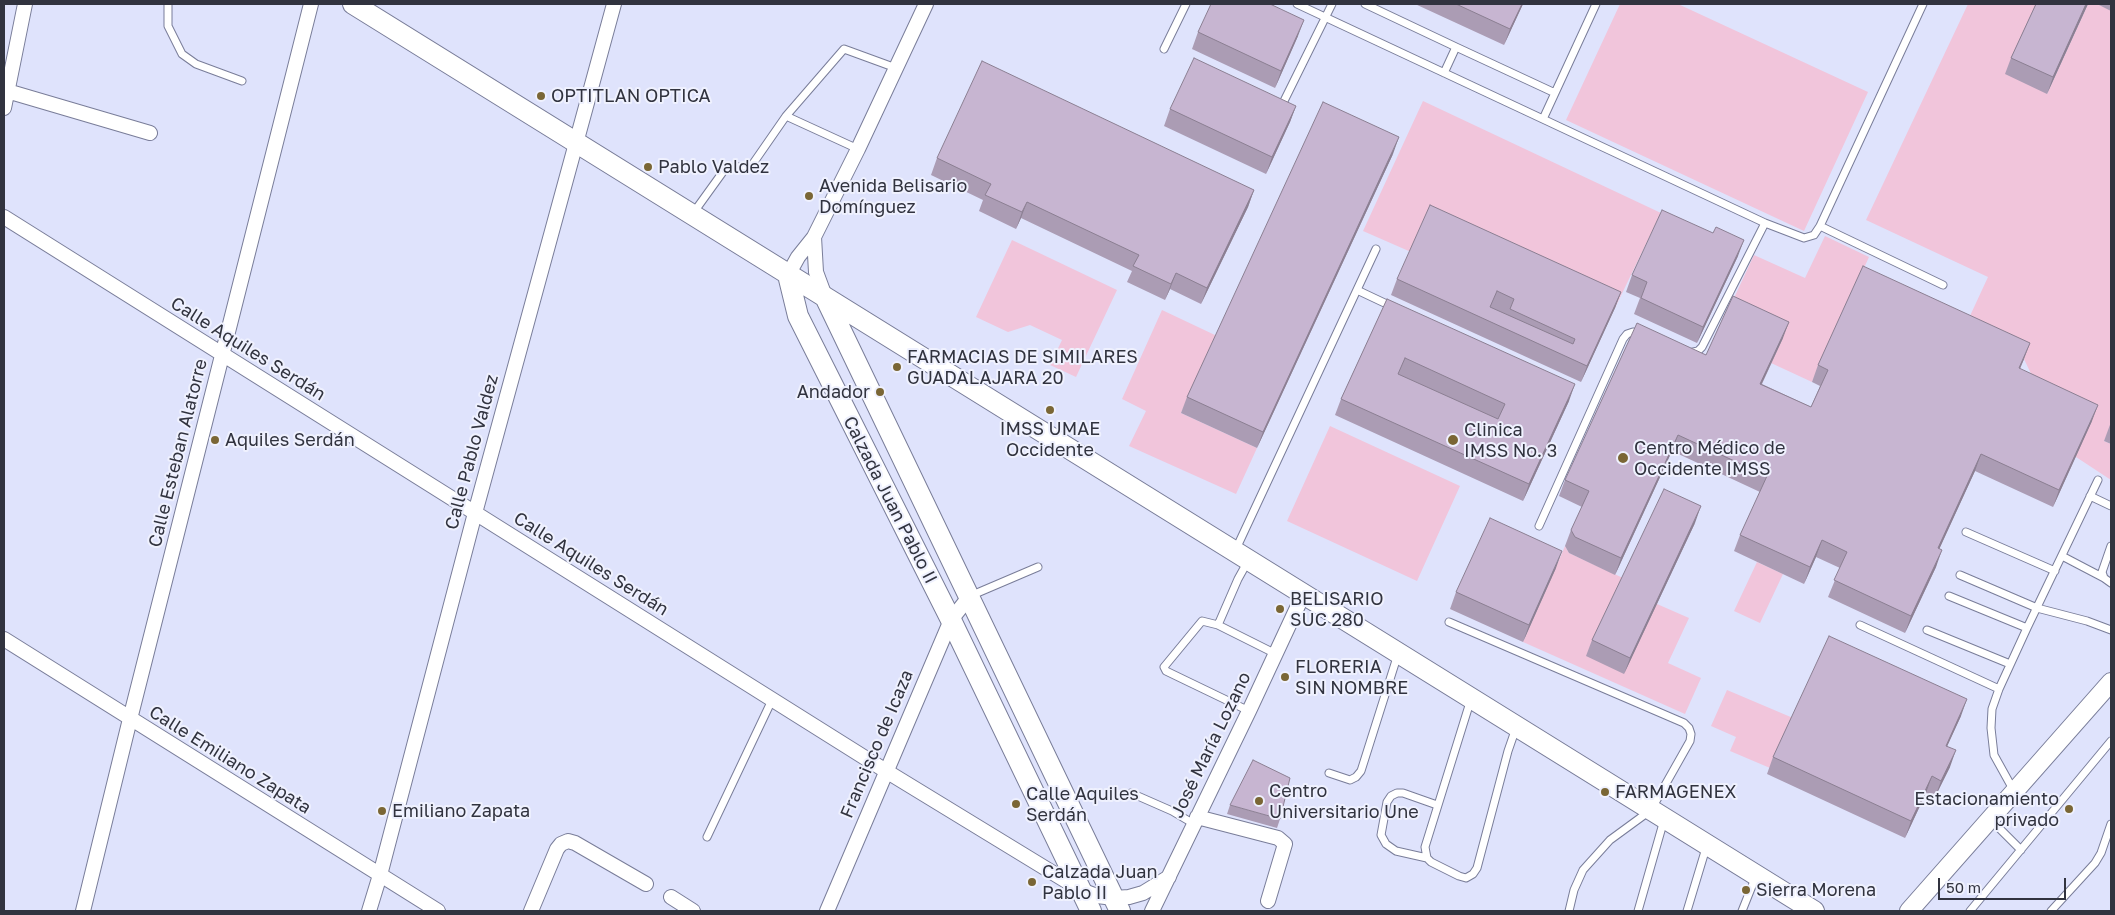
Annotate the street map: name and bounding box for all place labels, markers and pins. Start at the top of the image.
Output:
place label: OPTITLAN OPTICA [551,85,711,107]
marker: OPTITLAN OPTICA [535,90,547,102]
place label: Pablo Valdez [658,156,769,178]
marker: Pablo Valdez [642,161,654,173]
place label: Avenida Belisario Domínguez [819,175,967,218]
marker: Avenida Belisario Domínguez [803,190,815,202]
place label: FARMACIAS DE SIMILARES GUADALAJARA 20 [907,346,1138,388]
marker: FARMACIAS DE SIMILARES GUADALAJARA 20 [891,361,903,373]
place label: Andador [797,381,870,403]
marker: Andador [874,386,886,398]
marker: IMSS UMAE Occidente [1044,404,1056,416]
place label: IMSS UMAE Occidente [1000,418,1100,460]
place label: Clinica IMSS No. 3 [1464,419,1557,462]
place label: Aquiles Serdán [225,429,355,451]
marker: Clinica IMSS No. 3 [1446,433,1460,447]
marker: Aquiles Serdán [209,434,221,446]
place label: Centro Médico de Occidente IMSS [1634,437,1785,479]
marker: Centro Médico de Occidente IMSS [1616,451,1630,465]
place label: BELISARIO SUC 280 [1290,588,1384,630]
marker: BELISARIO SUC 280 [1274,603,1286,615]
place label: FLORERIA SIN NOMBRE [1295,656,1408,699]
marker: FLORERIA SIN NOMBRE [1279,671,1291,683]
place label: Centro Universitario Une [1269,780,1419,822]
place label: FARMAGENEX [1615,781,1736,803]
place label: Calle Aquiles Serdán [1026,783,1139,826]
marker: FARMAGENEX [1599,786,1611,798]
place label: Estacionamiento privado [1914,788,2059,831]
marker: Centro Universitario Une [1253,795,1265,807]
marker: Calle Aquiles Serdán [1010,798,1022,810]
place label: Emiliano Zapata [392,800,530,822]
marker: Estacionamiento privado [2063,803,2075,815]
marker: Emiliano Zapata [376,805,388,817]
place label: Calzada Juan Pablo II [1042,861,1158,904]
marker: Calzada Juan Pablo II [1026,876,1038,888]
place label: Sierra Morena [1756,879,1876,901]
marker: Sierra Morena [1740,884,1752,896]

